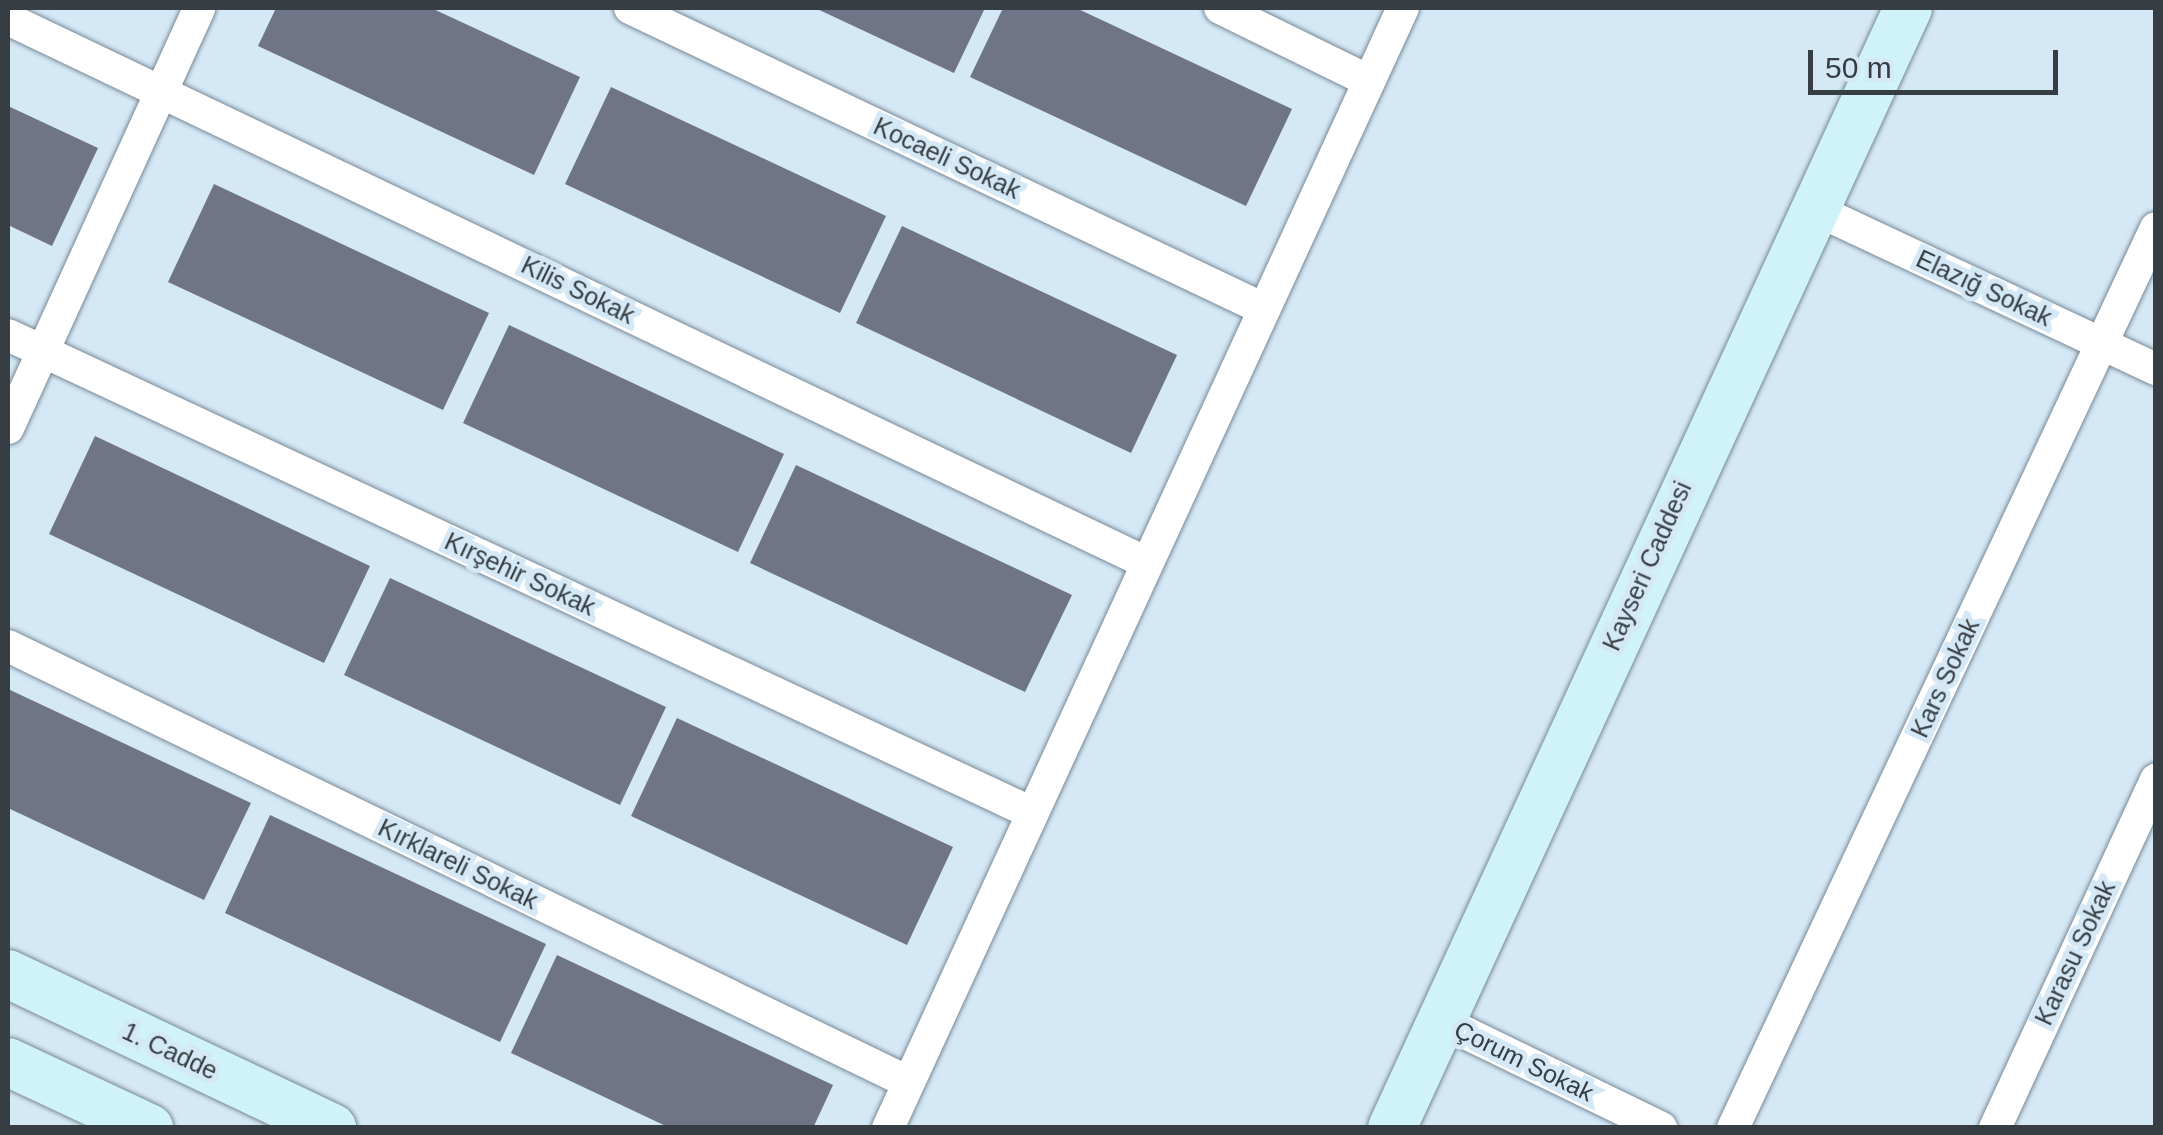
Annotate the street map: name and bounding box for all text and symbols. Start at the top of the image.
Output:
scale bar [1813,30,2063,92]
text: 50 m [1825,51,1892,84]
street label: Kocaeli Sokak [869,111,1025,205]
street label: Elazığ Sokak [1912,244,2056,332]
street label: Kilis Sokak [516,250,640,330]
street label: Kayseri Caddesi [1596,477,1698,655]
street label: Kırşehir Sokak [440,526,600,622]
street label: Kars Sokak [1904,614,1986,742]
street label: Kırklareli Sokak [373,812,543,916]
street label: Karasu Sokak [2029,876,2121,1030]
street label: Çorum Sokak [1449,1014,1599,1108]
street label: 1. Cadde [118,1016,222,1086]

